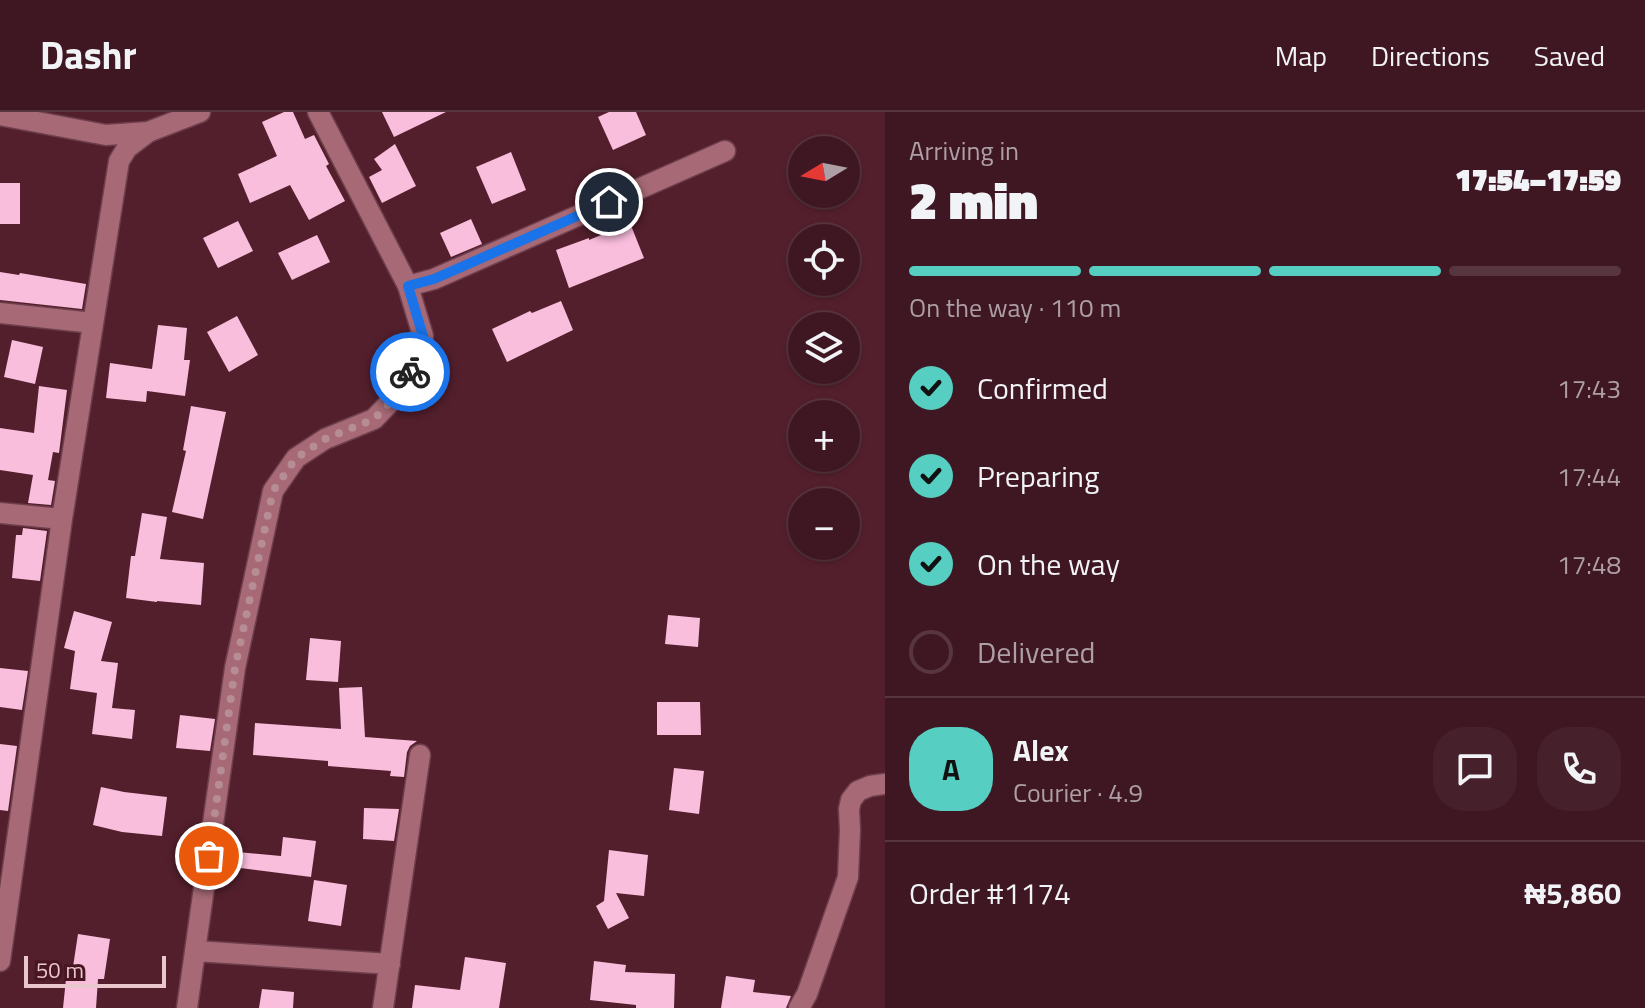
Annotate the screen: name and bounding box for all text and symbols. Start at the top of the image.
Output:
text: Dashr [40,26,137,84]
text: Map [1275,34,1327,77]
text: Directions [1371,34,1490,77]
text: Saved [1534,34,1605,77]
text: Arriving in [909,131,1019,170]
north arrow [788,136,860,208]
map controls [788,136,860,560]
text: 17:54–17:59 [1455,157,1621,203]
text: 2 min [909,160,1038,239]
pin [575,168,643,236]
icon: home [587,180,631,224]
button: locate [788,224,860,296]
text: On the way · 110 m [909,288,1121,327]
button: layers [788,312,860,384]
courier [370,332,450,412]
icon: bike [388,350,432,394]
text: Confirmed [977,365,1108,411]
icon: check [909,366,953,410]
text: 17:43 [1557,369,1621,408]
button: + [788,400,860,472]
text: Preparing [977,453,1099,499]
icon: check [909,454,953,498]
text: 17:44 [1557,457,1621,496]
button: − [788,488,860,560]
text: On the way [977,541,1120,587]
icon: check [909,542,953,586]
text: 17:48 [1557,545,1621,584]
text: Delivered [977,629,1095,675]
text: Alex [1013,727,1069,773]
button: chat [1433,727,1517,811]
button: phone [1537,727,1621,811]
text: A [942,746,960,792]
text: Courier · 4.9 [1013,773,1143,812]
pin [175,822,243,890]
icon: bag [187,834,231,878]
text: Order #1174 [909,870,1071,916]
text: ₦5,860 [1524,870,1621,916]
scale bar [24,952,166,988]
text: 50 m [36,953,84,987]

